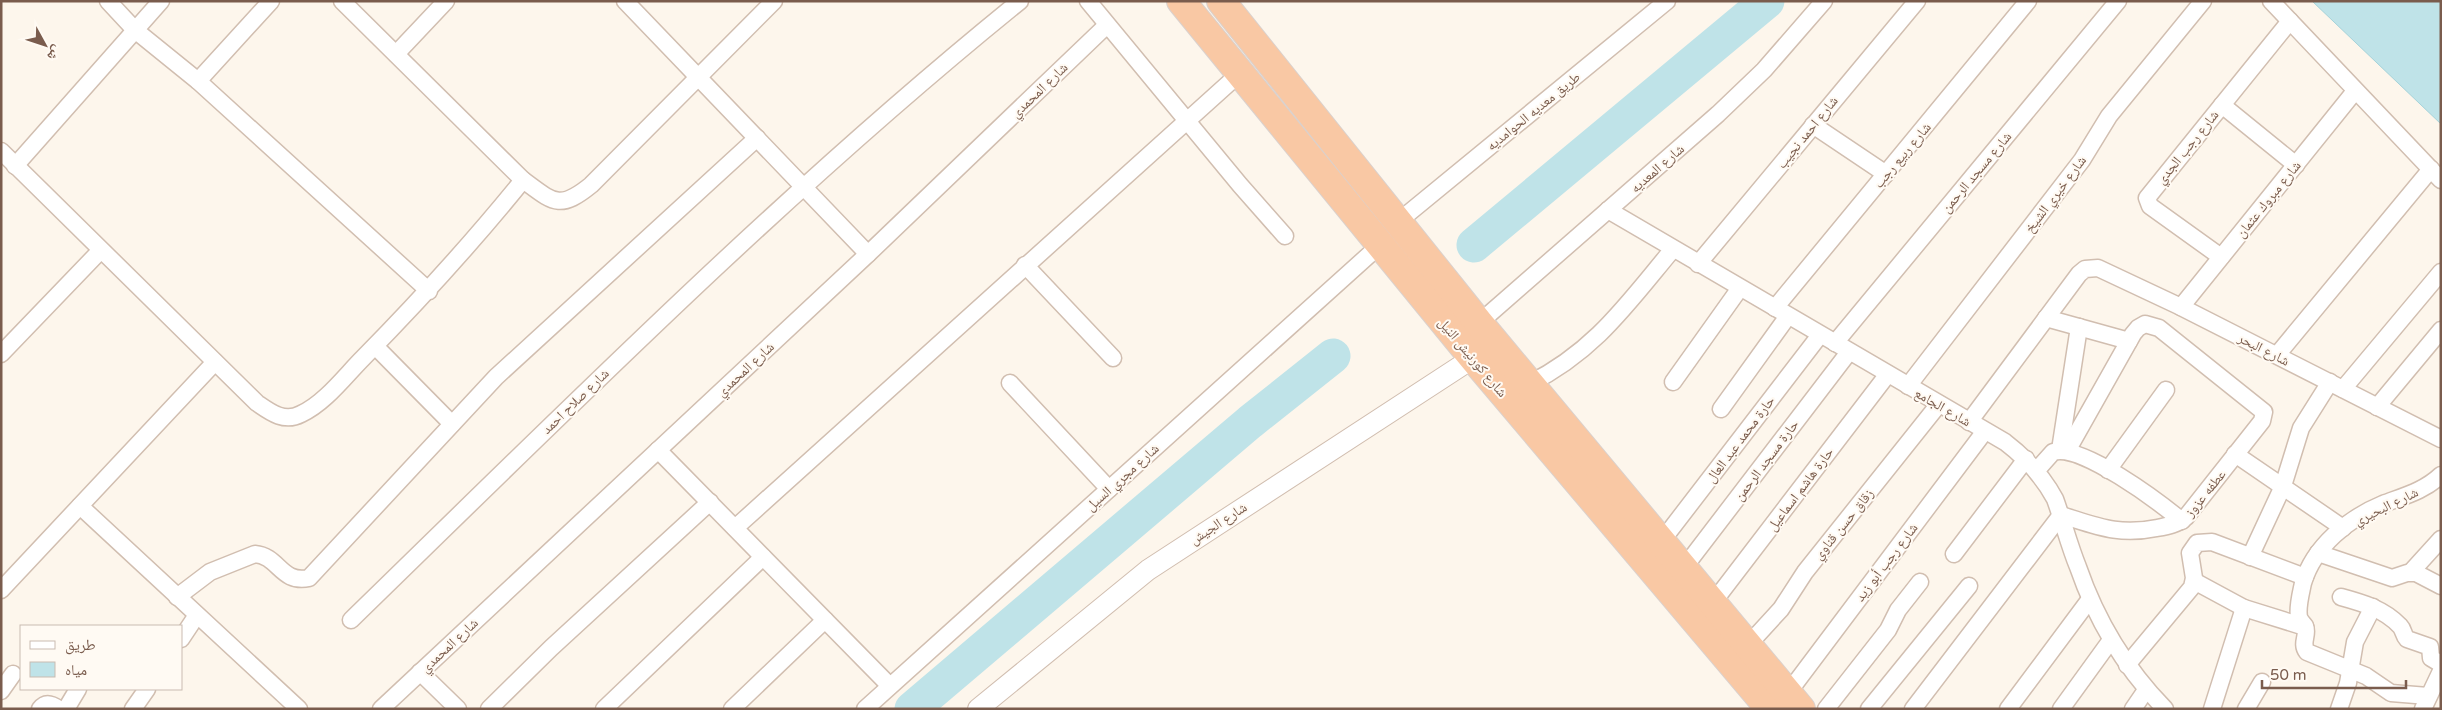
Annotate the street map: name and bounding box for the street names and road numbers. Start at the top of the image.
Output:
street label: شارع المحمدي [1007,59,1073,124]
street label: طريق معديه الحوامديه [1483,68,1584,155]
street label: شارع احمد نجيب [1773,93,1843,173]
street label: شارع رجب الجدي [2152,107,2224,189]
street label: شارع ربيع رجب [1870,119,1936,192]
street label: شارع مسجد الرحمن [1938,128,2016,217]
street label: شارع المعديه [1627,140,1688,197]
street label: شارع خيري الشيخ [2021,152,2092,238]
street label: شارع مبروك عثمان [2232,157,2305,242]
street label: شارع كورنيش النيل [1434,314,1511,401]
street label: شارع البحر [2234,329,2292,371]
street label: شارع المحمدي [713,338,779,402]
street label: شارع صلاح احمد [538,365,613,438]
street label: شارع الجامع [1911,384,1974,431]
street label: حارة محمد عبد العال [1702,392,1779,486]
street label: حارة مسجد الرحمن [1730,416,1803,504]
street label: شارع مجري السيل [1082,440,1164,517]
street label: حارة هاشم اسماعيل [1763,444,1838,535]
street label: عطفه عزوز [2181,466,2230,521]
street label: شارع البحيري [2351,484,2422,532]
street label: زقاق حسن قناوي [1810,485,1879,565]
street label: شارع الجيش [1186,499,1251,549]
street label: شارع رجب أبو زيد [1851,520,1922,605]
street label: شارع المحمدي [417,614,483,678]

